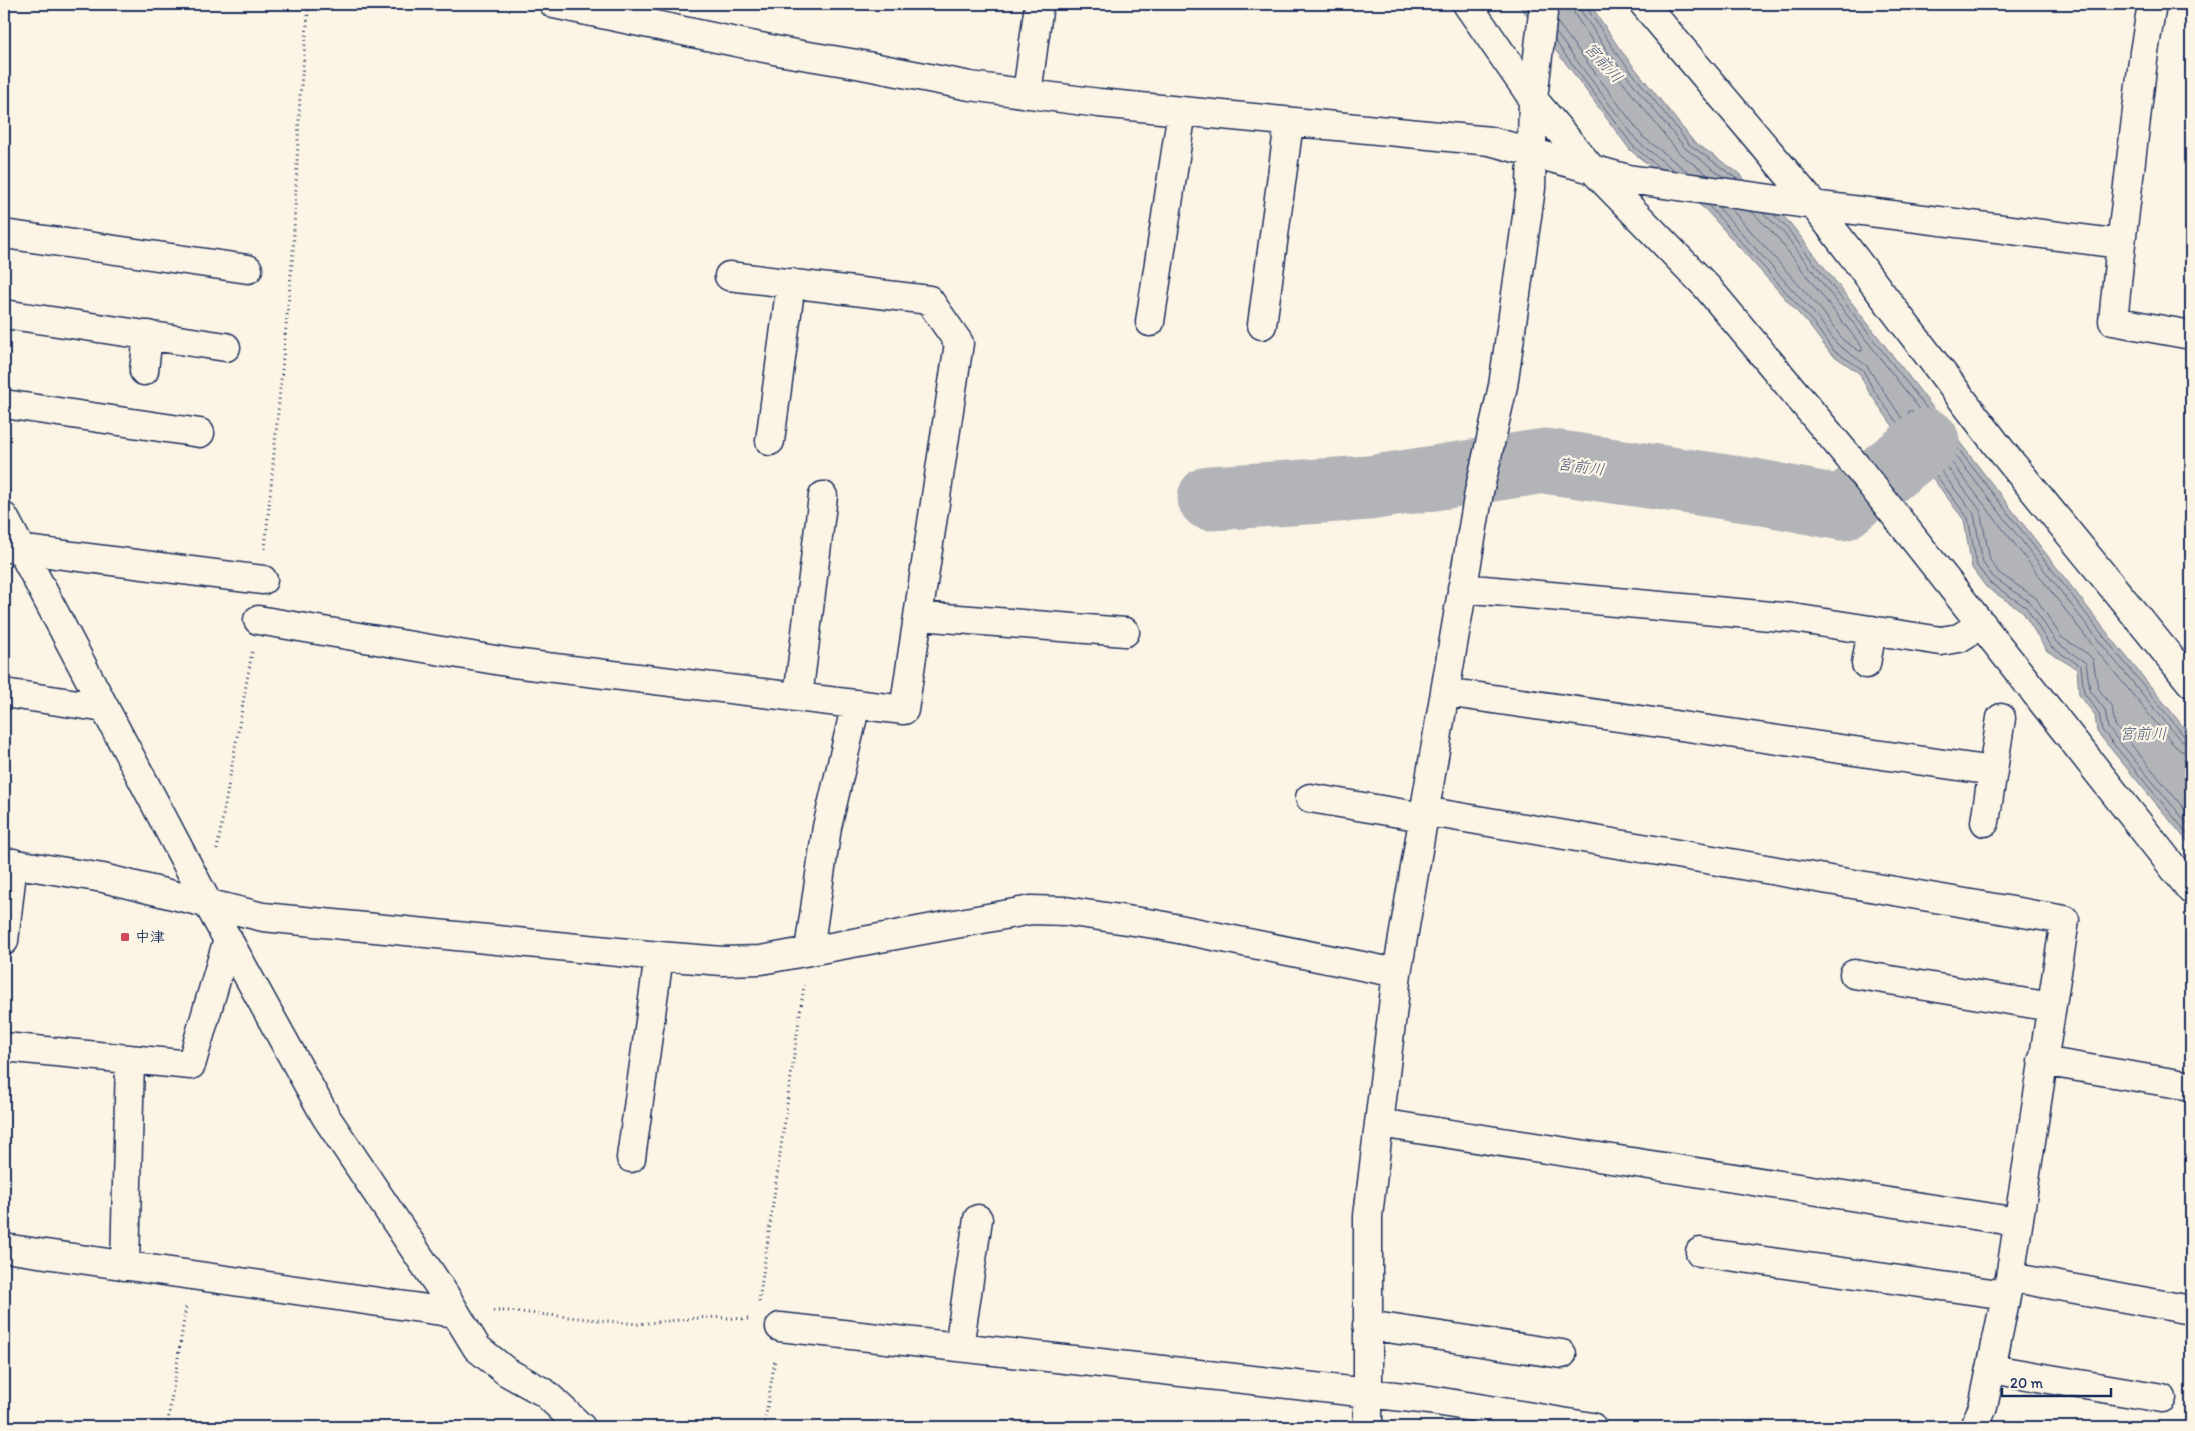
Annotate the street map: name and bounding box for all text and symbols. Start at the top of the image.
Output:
water label: 宮前川 [1581,38,1627,87]
water label: 宮前川 [1556,454,1606,479]
water label: 宮前川 [2119,724,2167,743]
place label: 中津 [135,928,165,946]
marker: 中津 [119,931,131,943]
scale bar [2002,1366,2111,1398]
text: 20 m [2010,1374,2044,1392]

